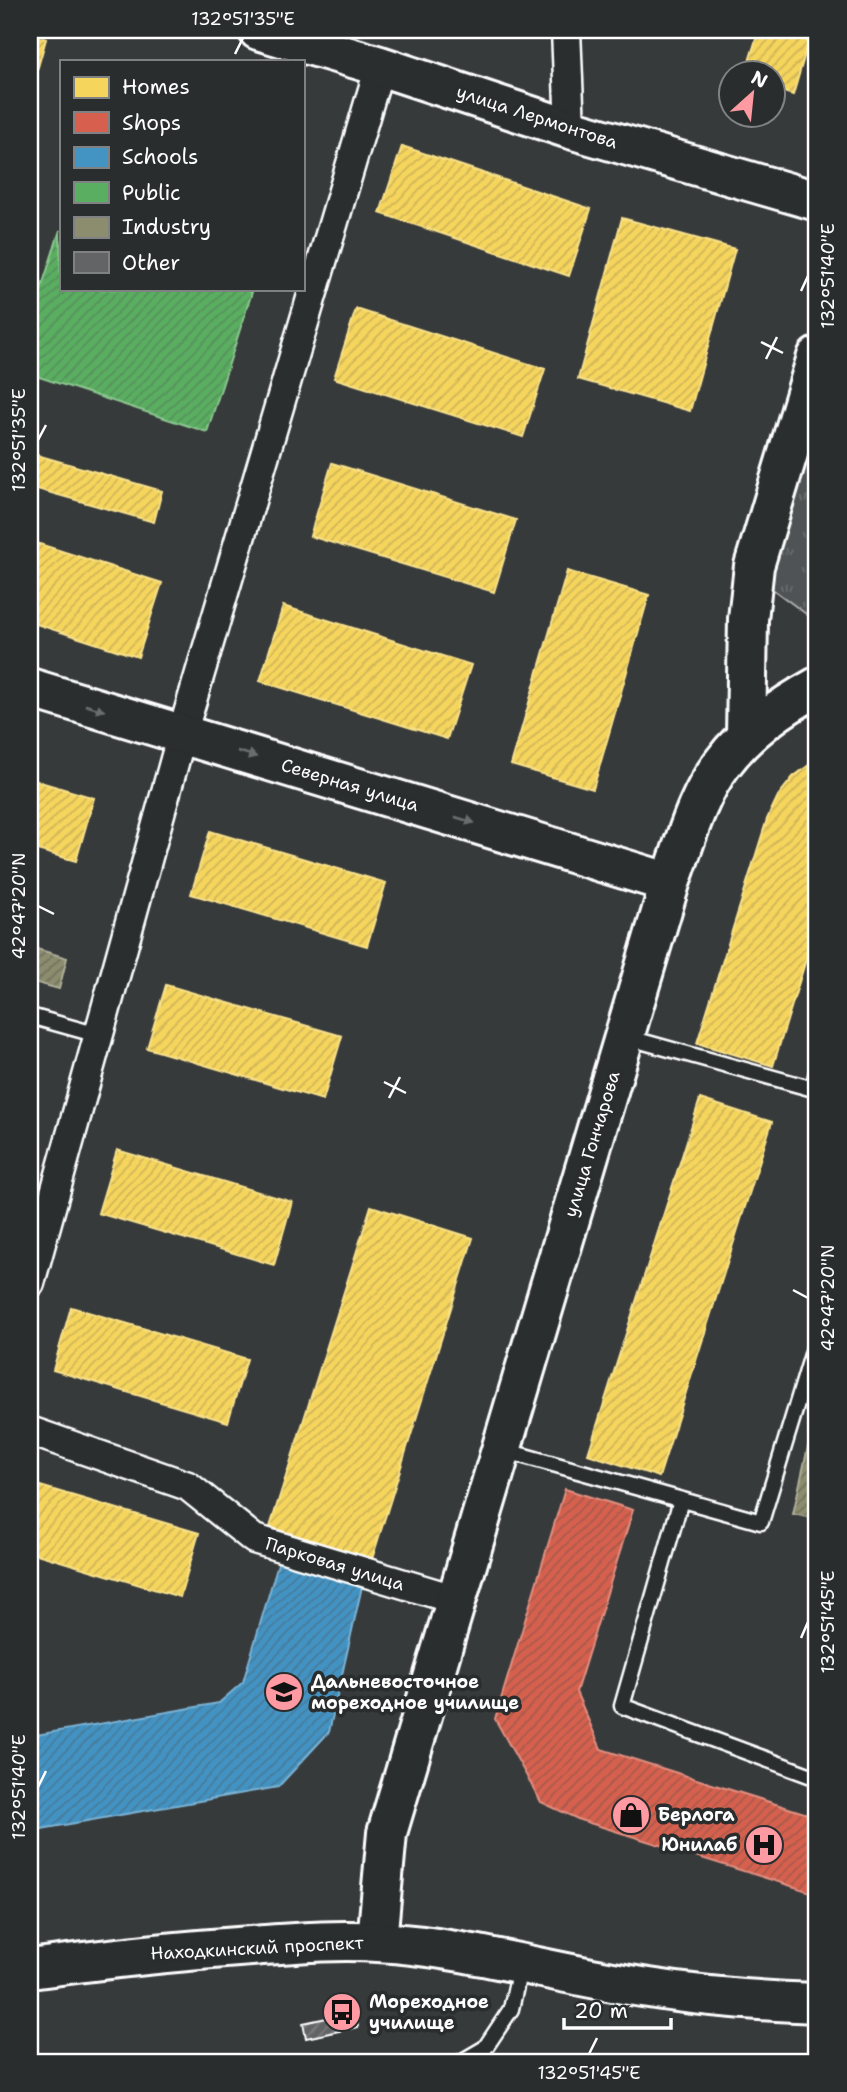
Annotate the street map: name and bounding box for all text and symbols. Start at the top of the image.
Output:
text: 132°51'35"E [191,7,295,31]
legend [60,60,304,290]
north arrow [718,60,788,130]
text: N [747,65,772,94]
text: Homes [122,73,190,101]
street label: улица Лермонтова [453,80,621,154]
text: Shops [122,109,181,137]
text: Schools [122,143,198,171]
text: Public [122,179,181,207]
text: Industry [122,213,211,241]
text: 132°51'40"E [816,223,840,329]
text: Other [122,249,180,277]
text: 132°51'35"E [7,388,31,492]
one-way arrow [85,703,106,713]
one-way arrow [237,749,258,760]
street label: Северная улица [278,753,422,817]
one-way arrow [455,816,476,826]
text: 42°47'20"N [7,853,31,959]
street label: улица Гончарова [558,1068,626,1220]
text: 42°47'20"N [816,1245,840,1351]
street label: Парковая улица [263,1531,407,1597]
text: 132°51'45"E [816,1570,840,1674]
place label: Дальневосточное мореходное училище [311,1670,519,1715]
school or university icon: Дальневосточное мореходное училище [263,1671,305,1713]
text: 132°51'40"E [7,1734,31,1840]
shop icon: Берлога [610,1794,652,1836]
place label: Берлога [658,1803,735,1827]
hospital icon: Юнилаб [743,1824,785,1866]
place label: Юнилаб [662,1833,737,1857]
street label: Находкинский проспект [150,1930,365,1966]
scale bar [564,1987,670,2031]
place label: Мореходное училище [369,1990,489,2035]
bus stop icon: Мореходное училище [321,1991,363,2033]
text: 20 m [574,1997,628,2025]
text: 132°51'45"E [537,2061,641,2085]

